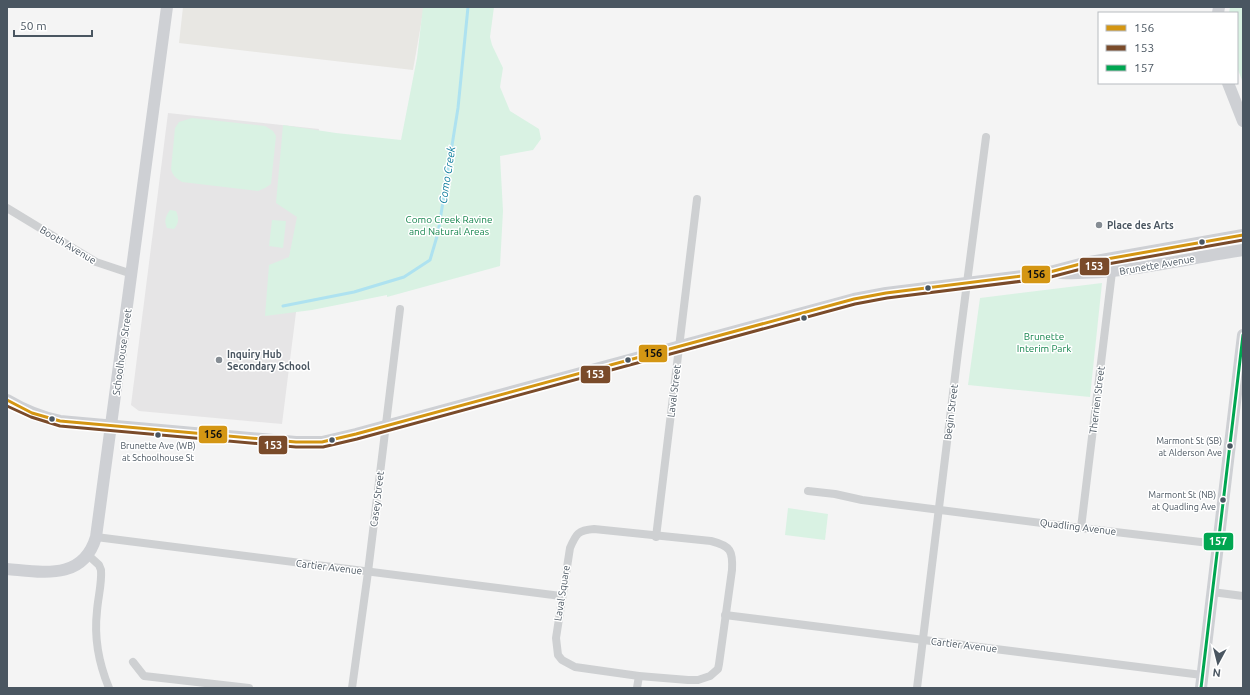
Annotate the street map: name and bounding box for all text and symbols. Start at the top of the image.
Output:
scale bar [14,12,92,38]
legend [1098,12,1238,84]
text: 50 m [20,19,47,32]
text: 156 [1134,21,1155,34]
text: 153 [1134,41,1154,54]
text: 157 [1134,61,1154,74]
water label: Como Creek [437,145,458,205]
park label: Como Creek Ravine and Natural Areas [406,214,492,237]
marker: Place des Arts [1094,220,1104,230]
place label: Place des Arts [1107,220,1174,231]
street label: Booth Avenue [38,224,98,266]
unlabelled marker [1197,237,1207,247]
street label: Brunette Avenue [1118,253,1196,277]
line badge: 153 [1079,257,1110,276]
text: 153 [1085,260,1103,272]
line badge: 156 [1021,265,1051,284]
text: 156 [1027,268,1045,280]
unlabelled marker [923,283,933,293]
street label: Schoolhouse Street [110,308,134,396]
unlabelled marker [799,313,809,323]
park label: Brunette Interim Park [1017,331,1071,354]
line badge: 156 [638,344,668,363]
text: 156 [644,347,662,359]
place label: Inquiry Hub Secondary School [227,349,310,372]
marker: Inquiry Hub Secondary School [214,355,224,365]
unlabelled marker [623,355,633,365]
street label: Laval Street [665,364,683,418]
line badge: 153 [580,365,611,384]
street label: Therrien Street [1087,365,1107,435]
text: 153 [586,368,604,380]
street label: Begin Street [942,383,960,440]
unlabelled marker [47,414,57,424]
line badge: 156 [198,425,228,444]
text: 156 [204,428,222,440]
marker: Brunette Ave (WB) at Schoolhouse St [153,430,163,440]
line badge: 153 [258,435,288,455]
unlabelled marker [327,435,337,445]
place label: Marmont St (SB) at Alderson Ave [1156,436,1222,458]
text: 153 [264,439,282,451]
place label: Brunette Ave (WB) at Schoolhouse St [120,441,196,463]
marker: Marmont St (SB) at Alderson Ave [1225,441,1235,451]
street label: Casey Street [368,470,386,528]
place label: Marmont St (NB) at Quadling Ave [1148,490,1216,512]
marker: Marmont St (NB) at Quadling Ave [1218,495,1228,505]
street label: Quadling Avenue [1039,517,1117,537]
line badge: 157 [1203,532,1234,551]
text: 157 [1209,535,1227,547]
street label: Cartier Avenue [295,557,363,577]
street label: Laval Square [552,564,572,622]
street label: Cartier Avenue [930,635,998,655]
north arrow [1198,643,1238,683]
text: N [1212,666,1222,679]

